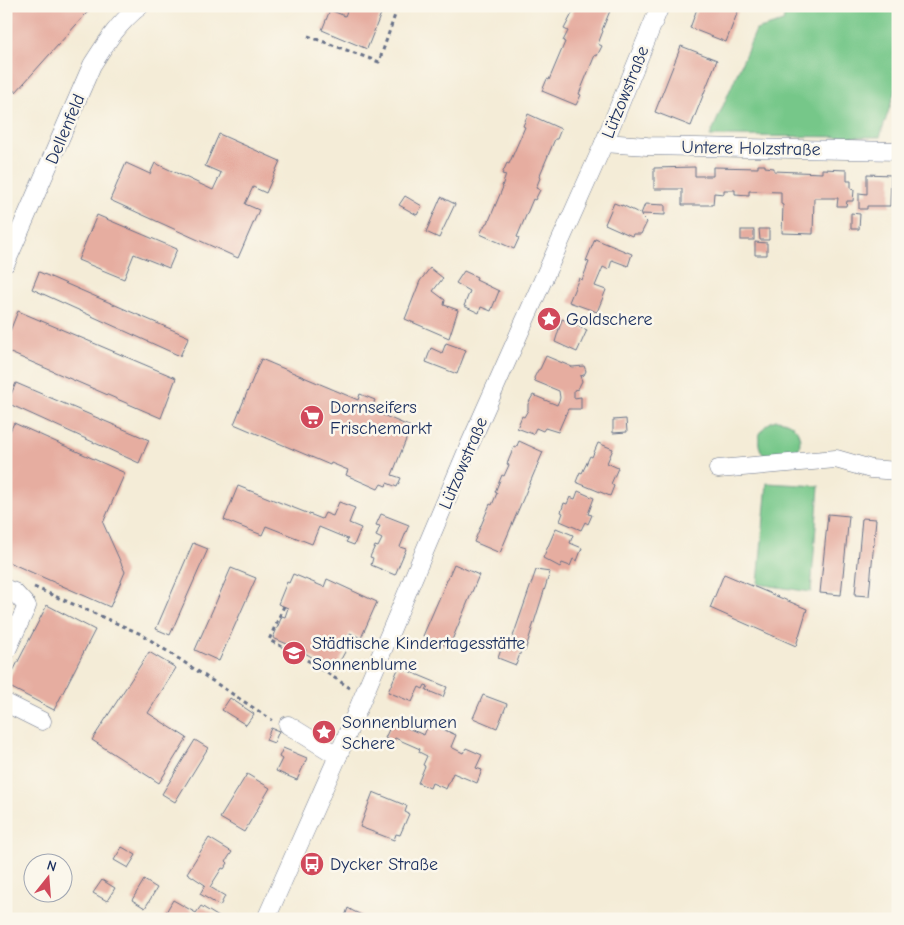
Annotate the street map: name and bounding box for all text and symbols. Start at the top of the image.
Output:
street label: Lützowstraße [597,43,654,142]
street label: Dellenfeld [41,91,90,168]
street label: Untere Holzstraße [681,137,821,160]
place icon: Goldschere [536,306,562,332]
place label: Goldschere [566,309,653,330]
place label: Dornseifers Frischemarkt [330,397,432,439]
supermarket icon: Dornseifers Frischemarkt [299,404,325,430]
street label: Lützowstraße [435,414,492,512]
place label: Städtische Kindertagesstätte Sonnenblume [312,633,525,675]
school or university icon: Städtische Kindertagesstätte Sonnenblume [281,640,307,666]
place label: Sonnenblumen Schere [342,712,457,754]
place icon: Sonnenblumen Schere [311,719,337,745]
bus stop icon: Dycker Straße [299,851,325,877]
north arrow [22,852,72,902]
place label: Dycker Straße [330,854,438,875]
text: N [45,857,59,876]

